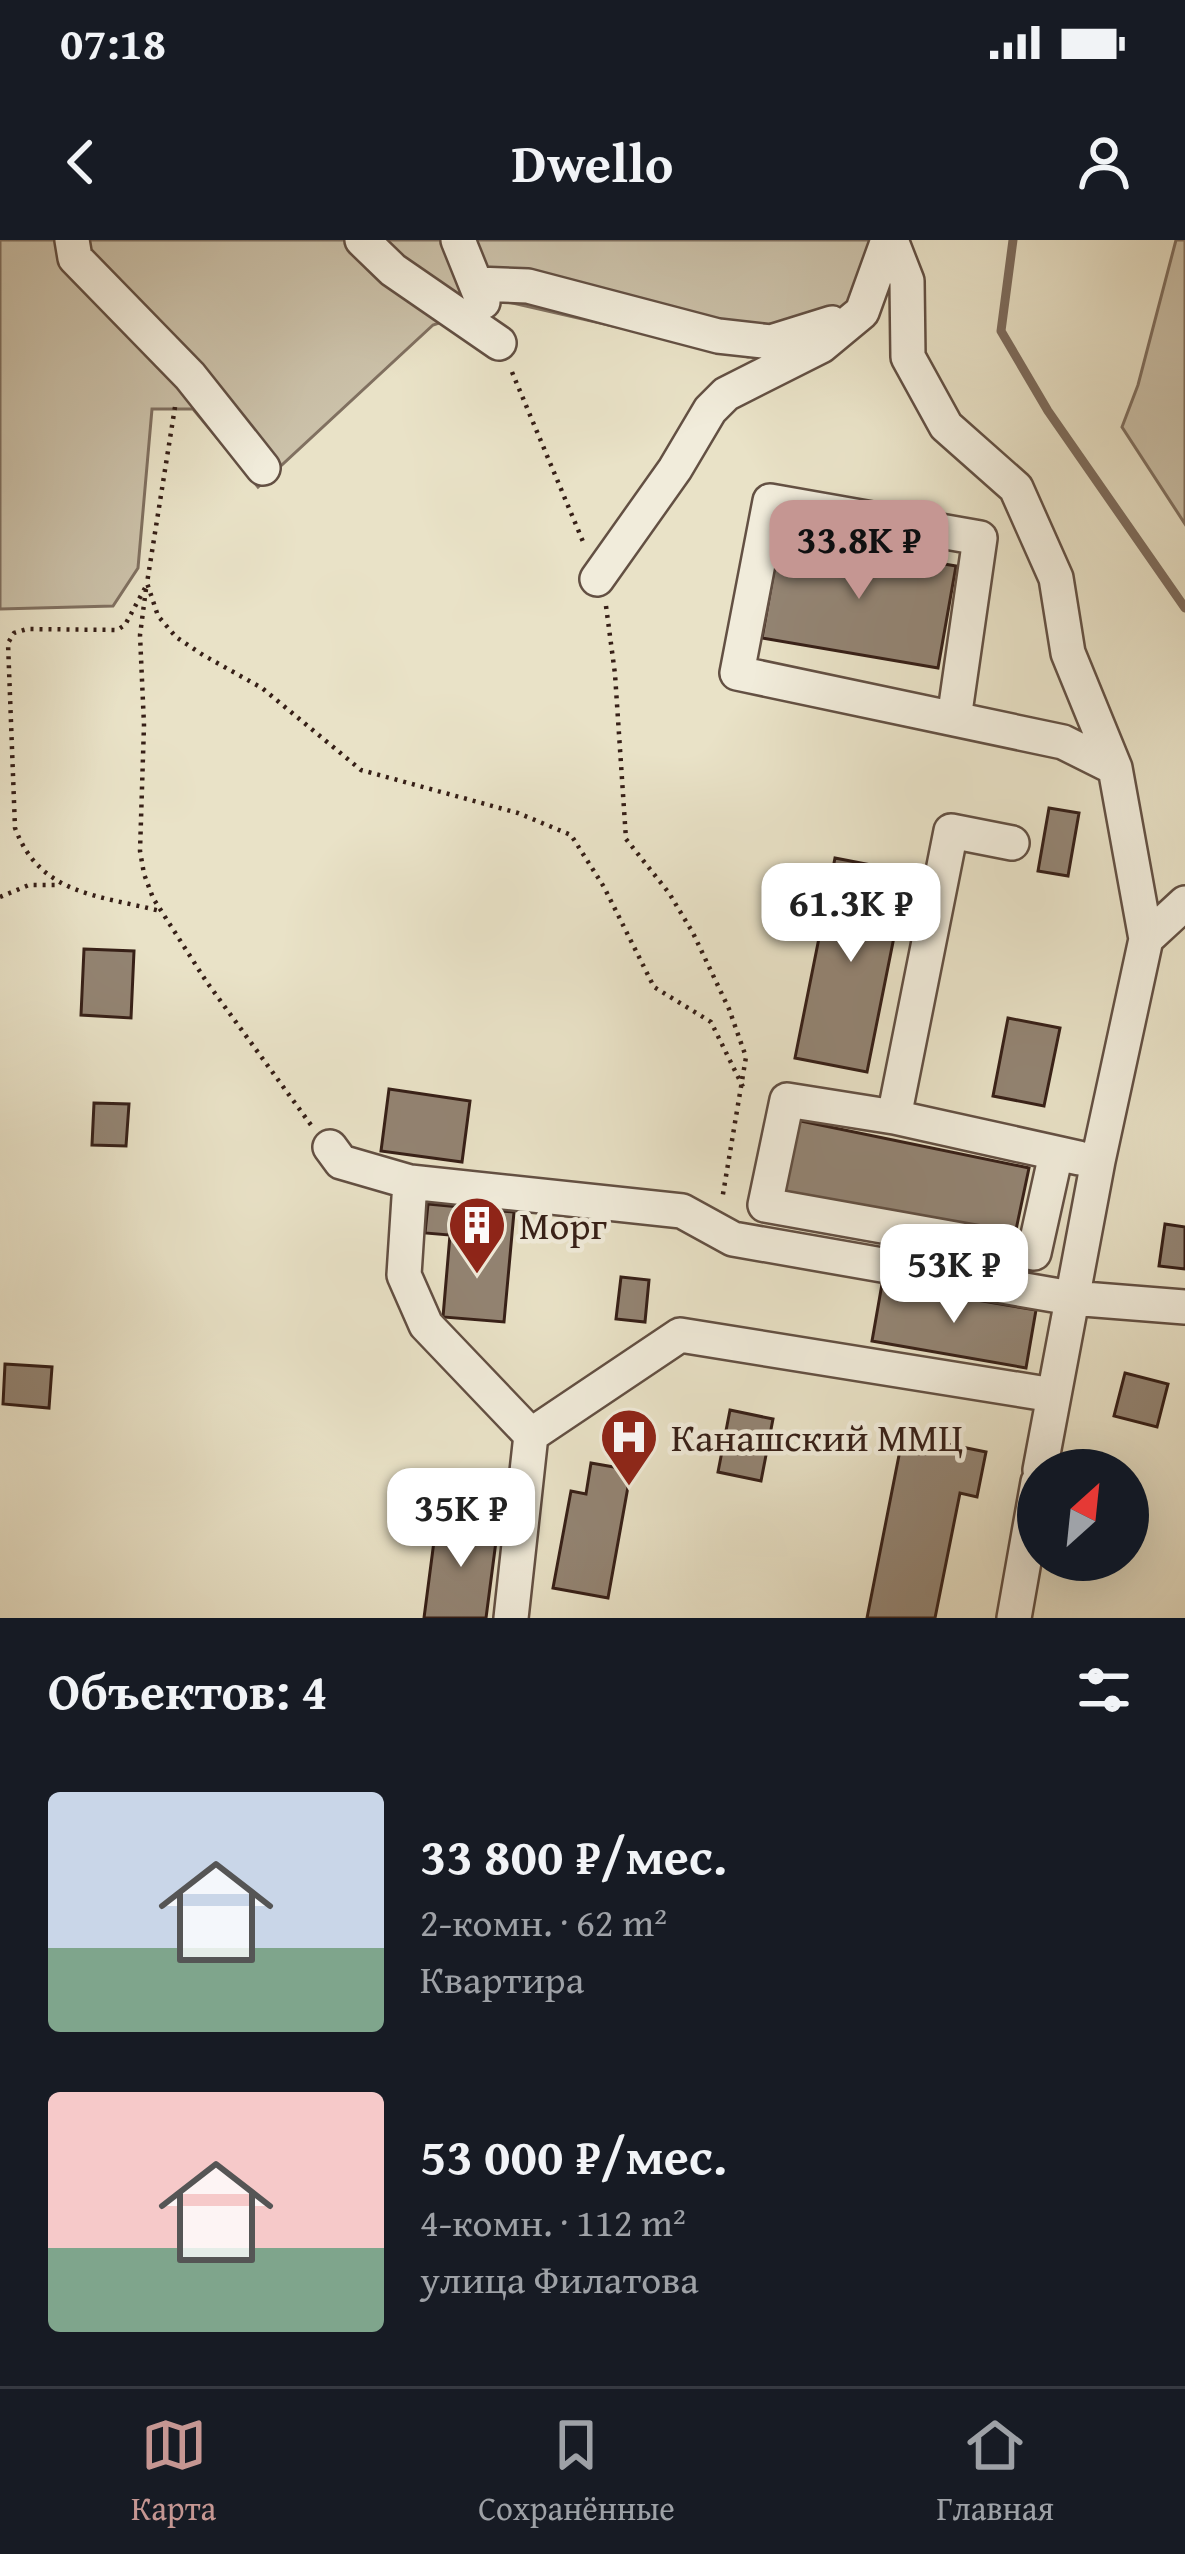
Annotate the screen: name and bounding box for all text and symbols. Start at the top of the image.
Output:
text: 07:18 [60,10,166,75]
text: Dwello [512,123,673,202]
icon: back [48,129,114,195]
icon: person [1071,129,1137,195]
pin: 33.8K ₽ [748,500,970,602]
text: 33.8K ₽ [796,510,922,567]
pin: 61.3K ₽ [740,863,962,965]
text: 61.3K ₽ [788,873,914,930]
building icon: Морг [446,1194,508,1276]
place label: Морг [519,1196,608,1253]
pin: 53K ₽ [870,1224,1038,1326]
text: 53K ₽ [907,1234,1001,1291]
hospital icon: Канашский ММЦ [598,1406,660,1488]
place label: Канашский ММЦ [671,1408,963,1465]
north arrow [1017,1449,1149,1581]
map controls [1017,1449,1149,1581]
pin: 35K ₽ [377,1468,545,1570]
text: 35K ₽ [414,1478,508,1535]
text: Объектов: 4 [48,1653,328,1728]
icon: filters [1071,1657,1137,1723]
text: 33 800 ₽/мес. [420,1818,727,1893]
icon: home [144,1840,288,1984]
text: 2-комн. · 62 m² [420,1893,667,1950]
text: Квартира [420,1950,584,2007]
text: 53 000 ₽/мес. [420,2118,727,2193]
icon: home [144,2140,288,2284]
text: 4-комн. · 112 m² [420,2193,686,2250]
text: улица Филатова [420,2250,699,2307]
tab: Карта [131,2412,216,2532]
tab: Сохранённые [478,2412,675,2532]
tab: Главная [937,2412,1054,2532]

